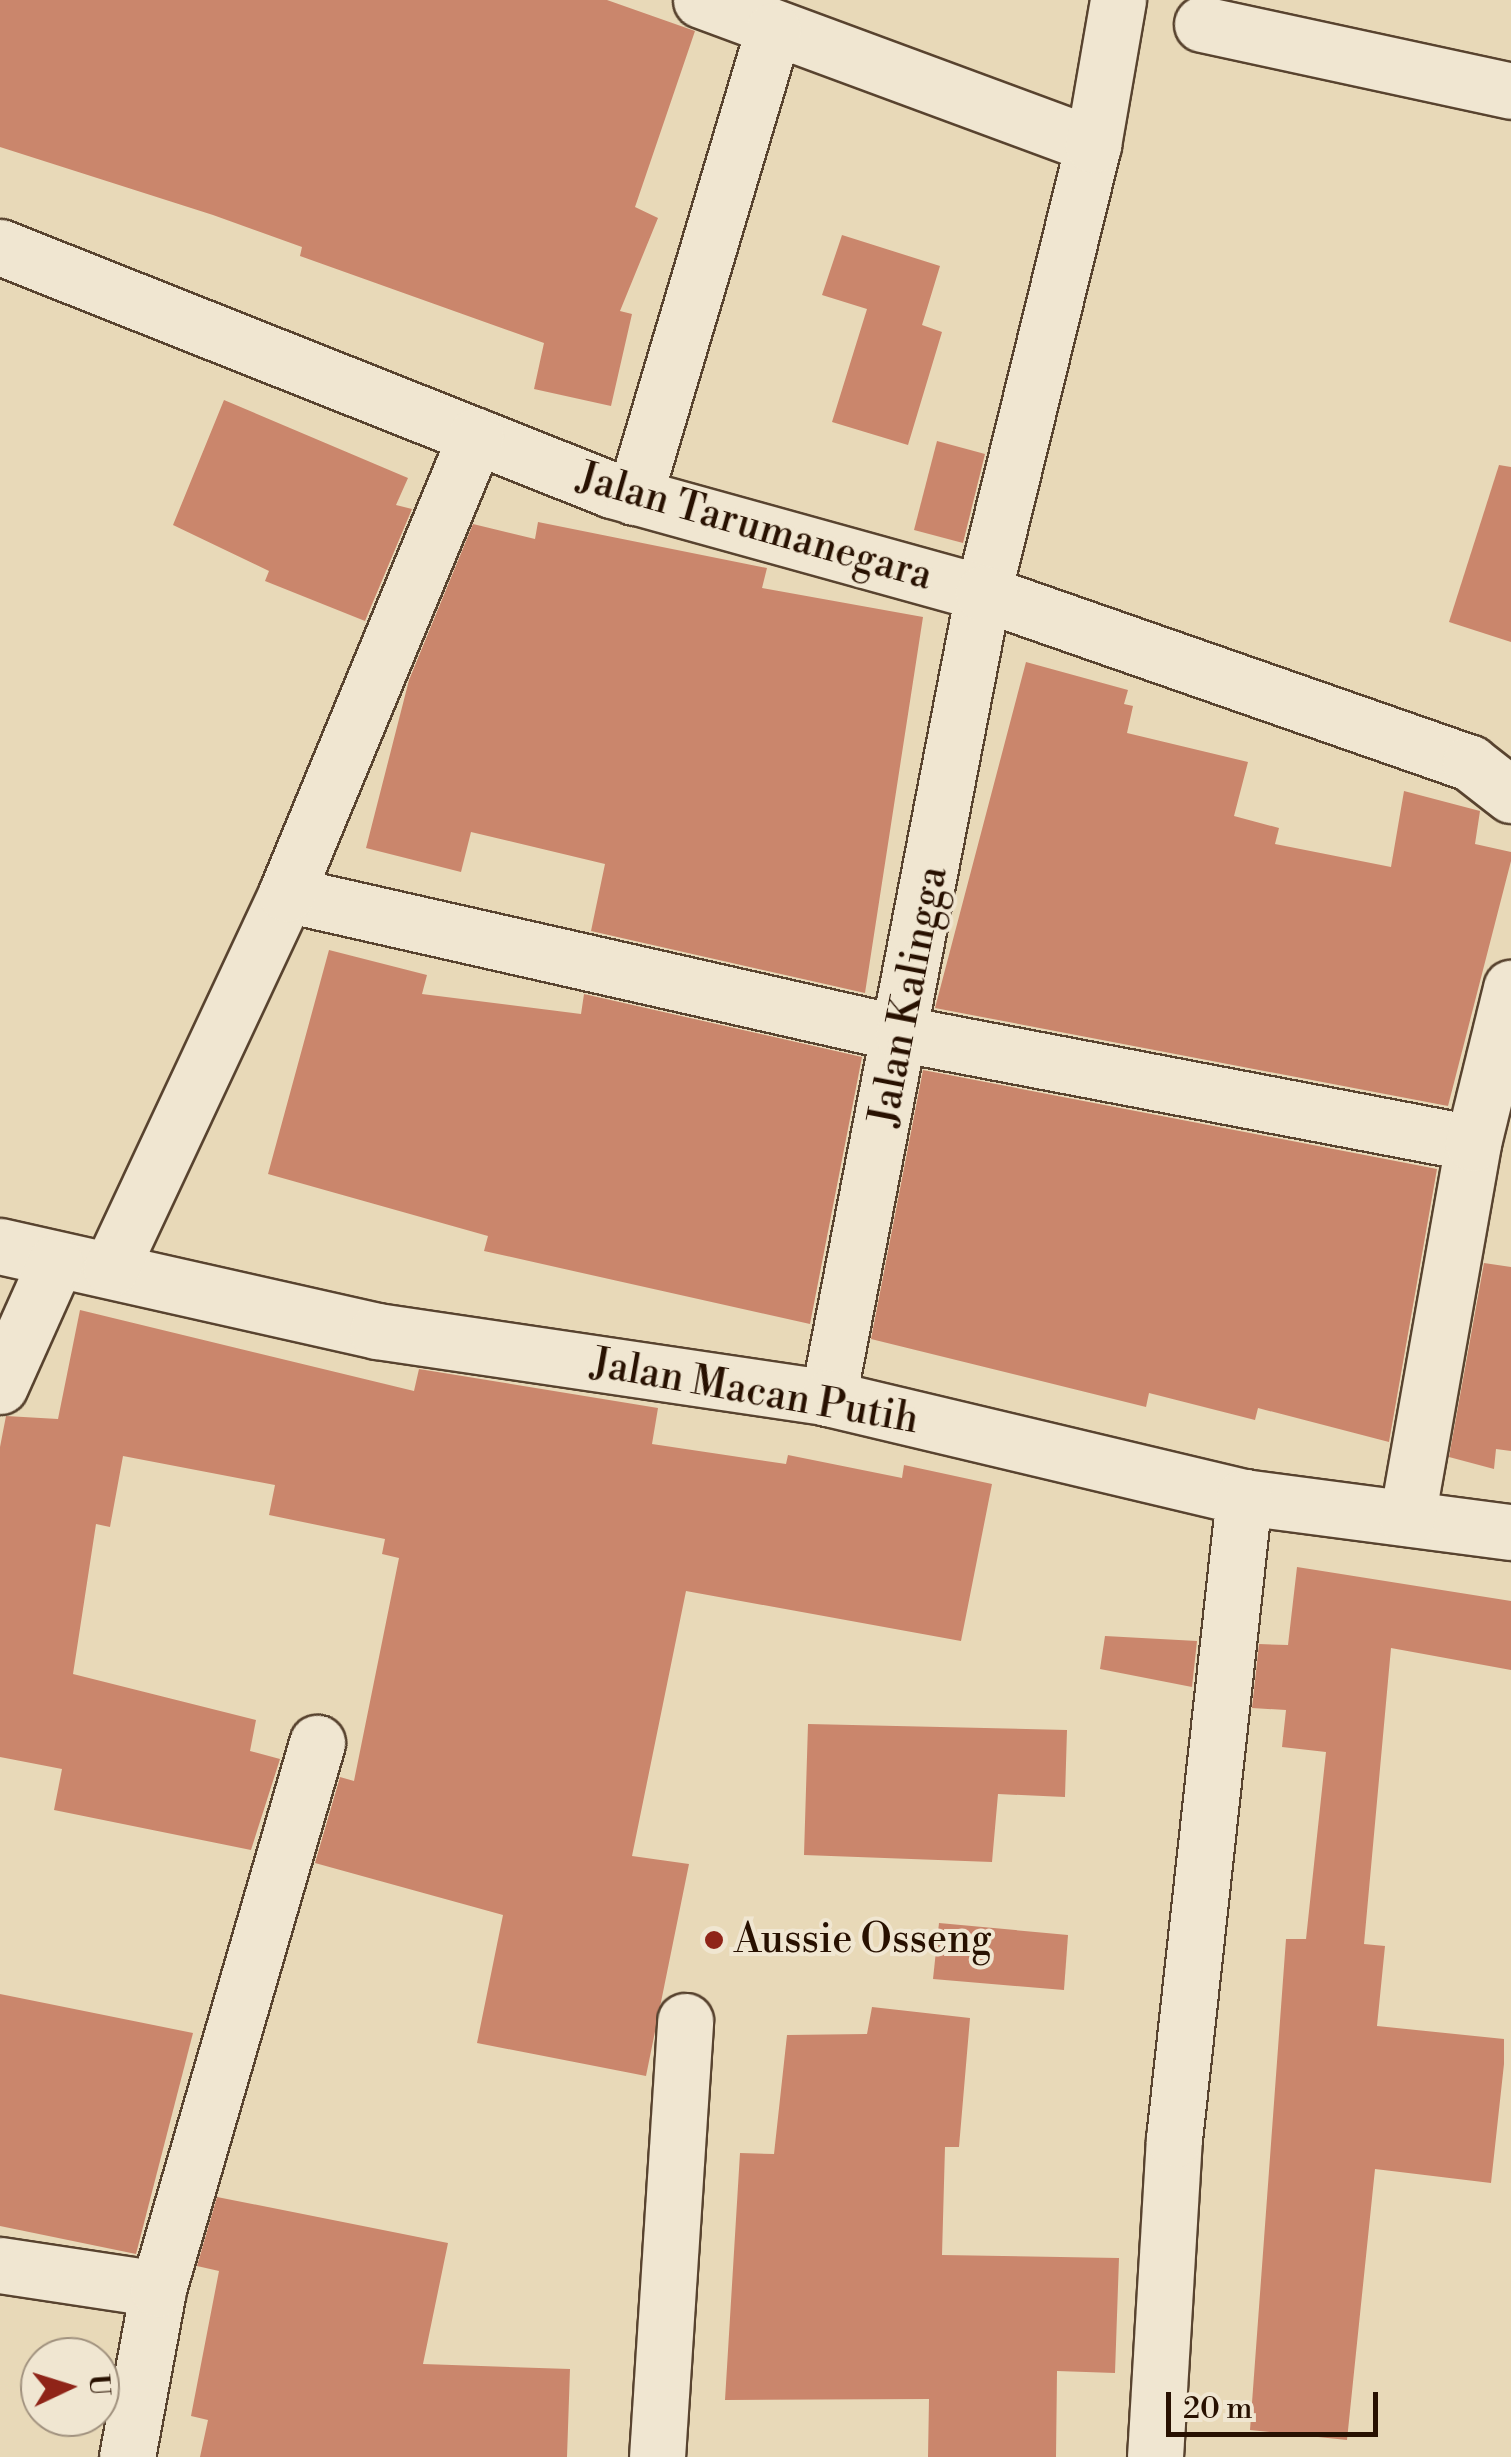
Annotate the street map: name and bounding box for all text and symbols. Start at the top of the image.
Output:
street label: Jalan Tarumanegara [572,453,938,601]
street label: Jalan Kalingga [860,862,958,1130]
street label: Jalan Macan Putih [588,1340,922,1444]
place label: Aussie Osseng [734,1916,992,1964]
marker: Aussie Osseng [703,1929,725,1951]
north arrow [20,2337,120,2437]
scale bar [1171,2372,1384,2434]
text: U [80,2373,117,2397]
text: 20 m [1183,2390,1252,2428]

